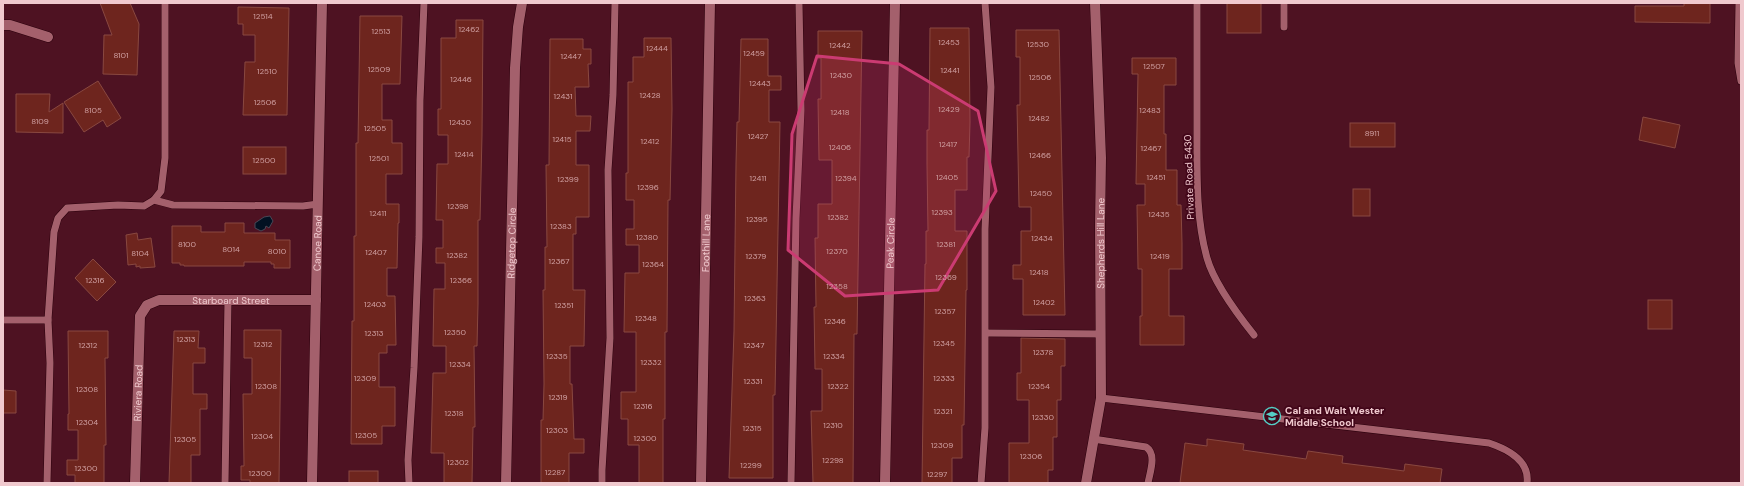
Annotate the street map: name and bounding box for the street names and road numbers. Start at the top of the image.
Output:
street label: Private Road 5430 [1181,134,1197,220]
street label: Shepherds Hill Lane [1093,197,1107,289]
street label: Ridgetop Circle [504,207,518,279]
street label: Foothill Lane [698,214,713,272]
street label: Canoe Road [310,215,324,271]
street label: Peak Circle [883,217,897,269]
street label: Starboard Street [192,294,270,307]
street label: Riviera Road [130,364,145,422]

